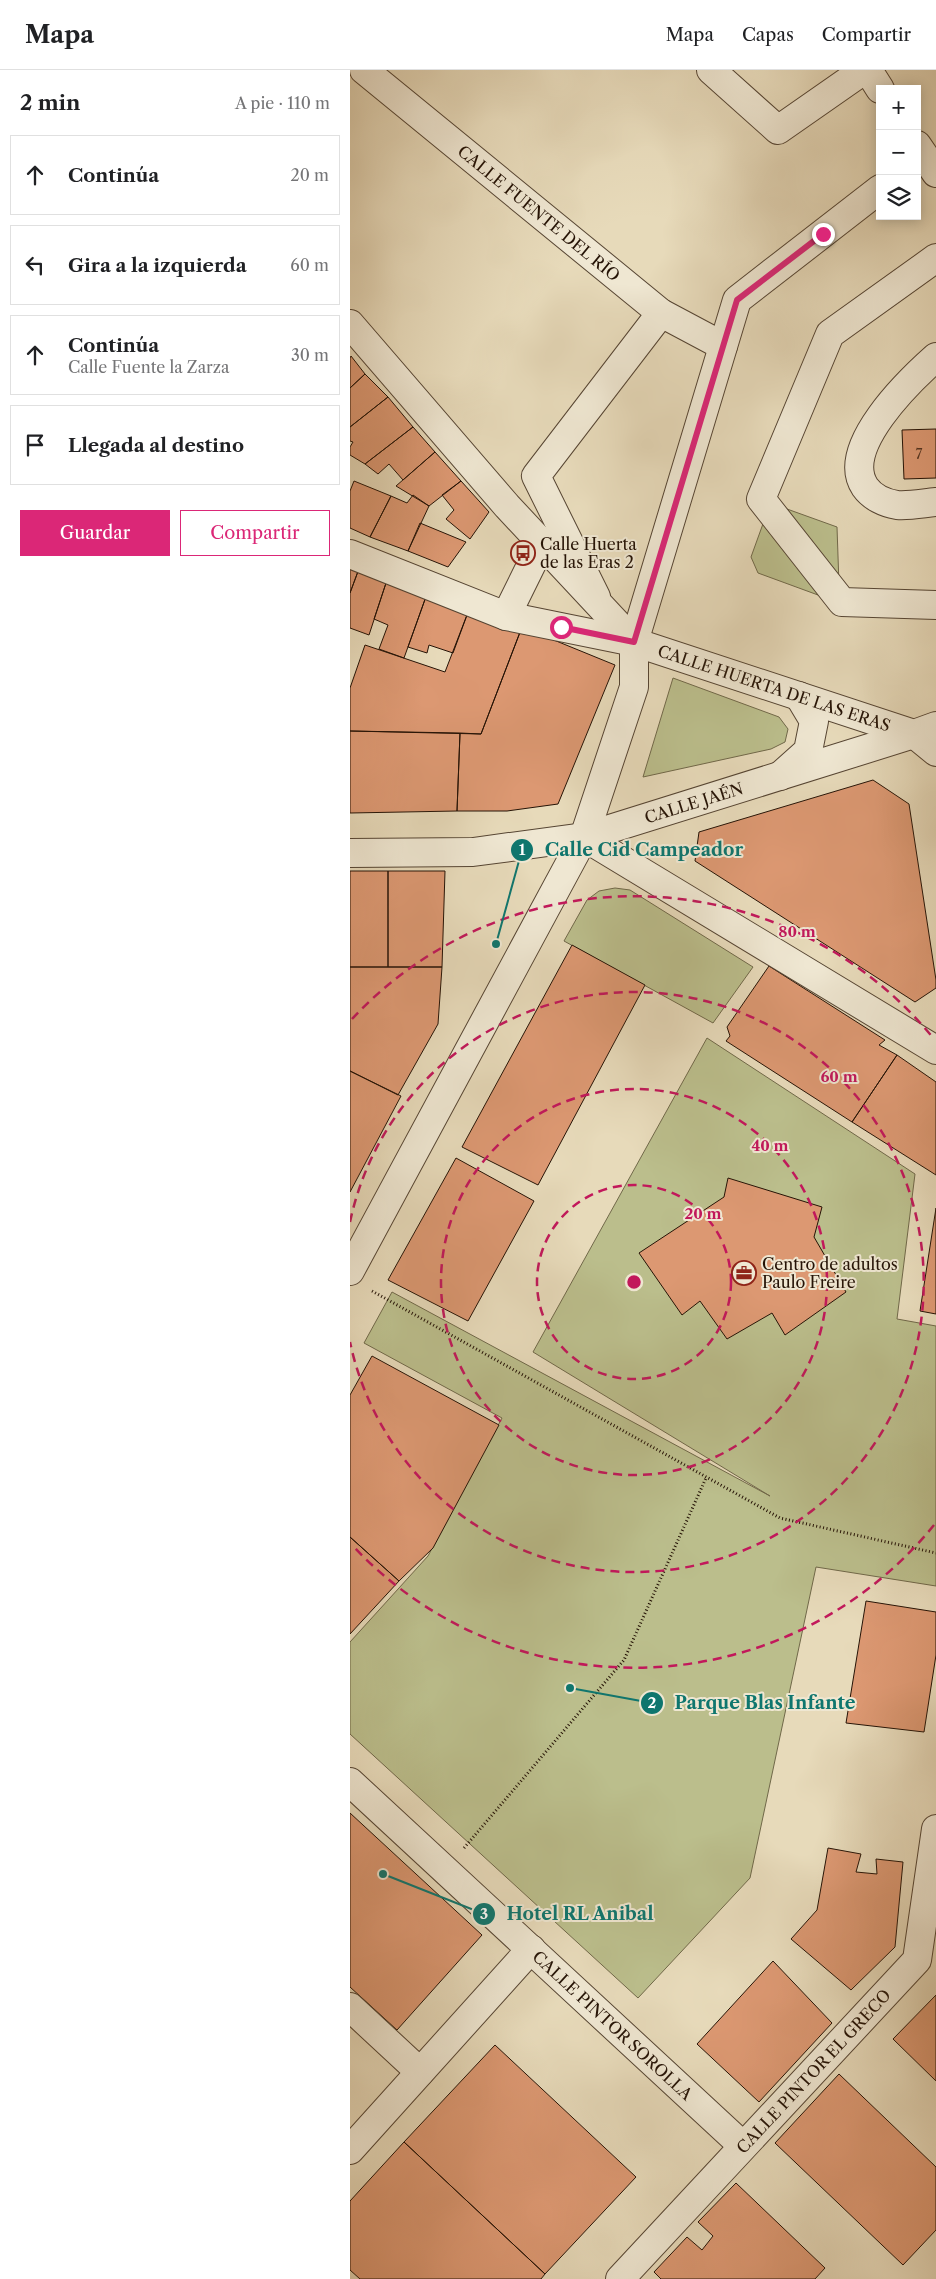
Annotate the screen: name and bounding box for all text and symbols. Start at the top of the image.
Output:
text: Mapa [25,20,94,49]
text: Mapa [666,24,714,46]
text: Capas [742,24,794,46]
text: Compartir [822,24,911,46]
map controls [876,85,921,220]
button: + [876,85,921,130]
text: 2 min [20,90,80,115]
text: A pie · 110 m [235,93,330,113]
button: − [876,130,921,175]
street label: CALLE FUENTE DEL RÍO [454,141,624,285]
icon: ahead [21,161,49,189]
text: Continúa [68,164,159,187]
text: 20 m [290,165,329,185]
button: layers [876,175,921,220]
route end [812,223,835,246]
icon: left [21,251,49,279]
text: Gira a la izquierda [68,254,247,277]
text: 60 m [290,255,329,275]
text: Continúa [68,334,159,357]
icon: ahead [21,341,49,369]
text: 30 m [291,345,329,365]
text: Calle Fuente la Zarza [68,357,230,377]
icon: arrive [21,431,49,459]
text: Llegada al destino [68,434,244,457]
house number: 7 [916,445,923,463]
button: Guardar [20,510,170,556]
button: Compartir [180,510,330,556]
place label: Calle Huerta de las Eras 2 [540,534,637,572]
bus stop icon: Calle Huerta de las Eras 2 [510,540,536,566]
route start [550,616,573,639]
street label: CALLE HUERTA DE LAS ERAS [655,640,893,736]
street label: CALLE JAÉN [642,778,746,828]
callout: Calle Cid Campeador [510,833,753,866]
text: Calle Cid Campeador [545,839,743,861]
text: 1 [519,840,526,859]
text: 80 m [778,922,816,941]
text: 60 m [820,1067,858,1086]
text: 40 m [751,1136,789,1155]
text: 20 m [684,1204,722,1223]
place label: Centro de adultos Paulo Freire [762,1254,898,1292]
office icon: Centro de adultos Paulo Freire [731,1260,757,1286]
centre of rings [625,1273,643,1291]
callout: Parque Blas Infante [640,1686,866,1719]
text: Parque Blas Infante [674,1692,856,1714]
text: 2 [648,1693,657,1712]
callout: Hotel RL Anibal [471,1898,664,1931]
text: Hotel RL Anibal [506,1903,654,1925]
text: 3 [480,1904,488,1923]
street label: CALLE PINTOR SOROLLA [529,1946,698,2105]
street label: CALLE PINTOR EL GRECO [732,1985,895,2157]

